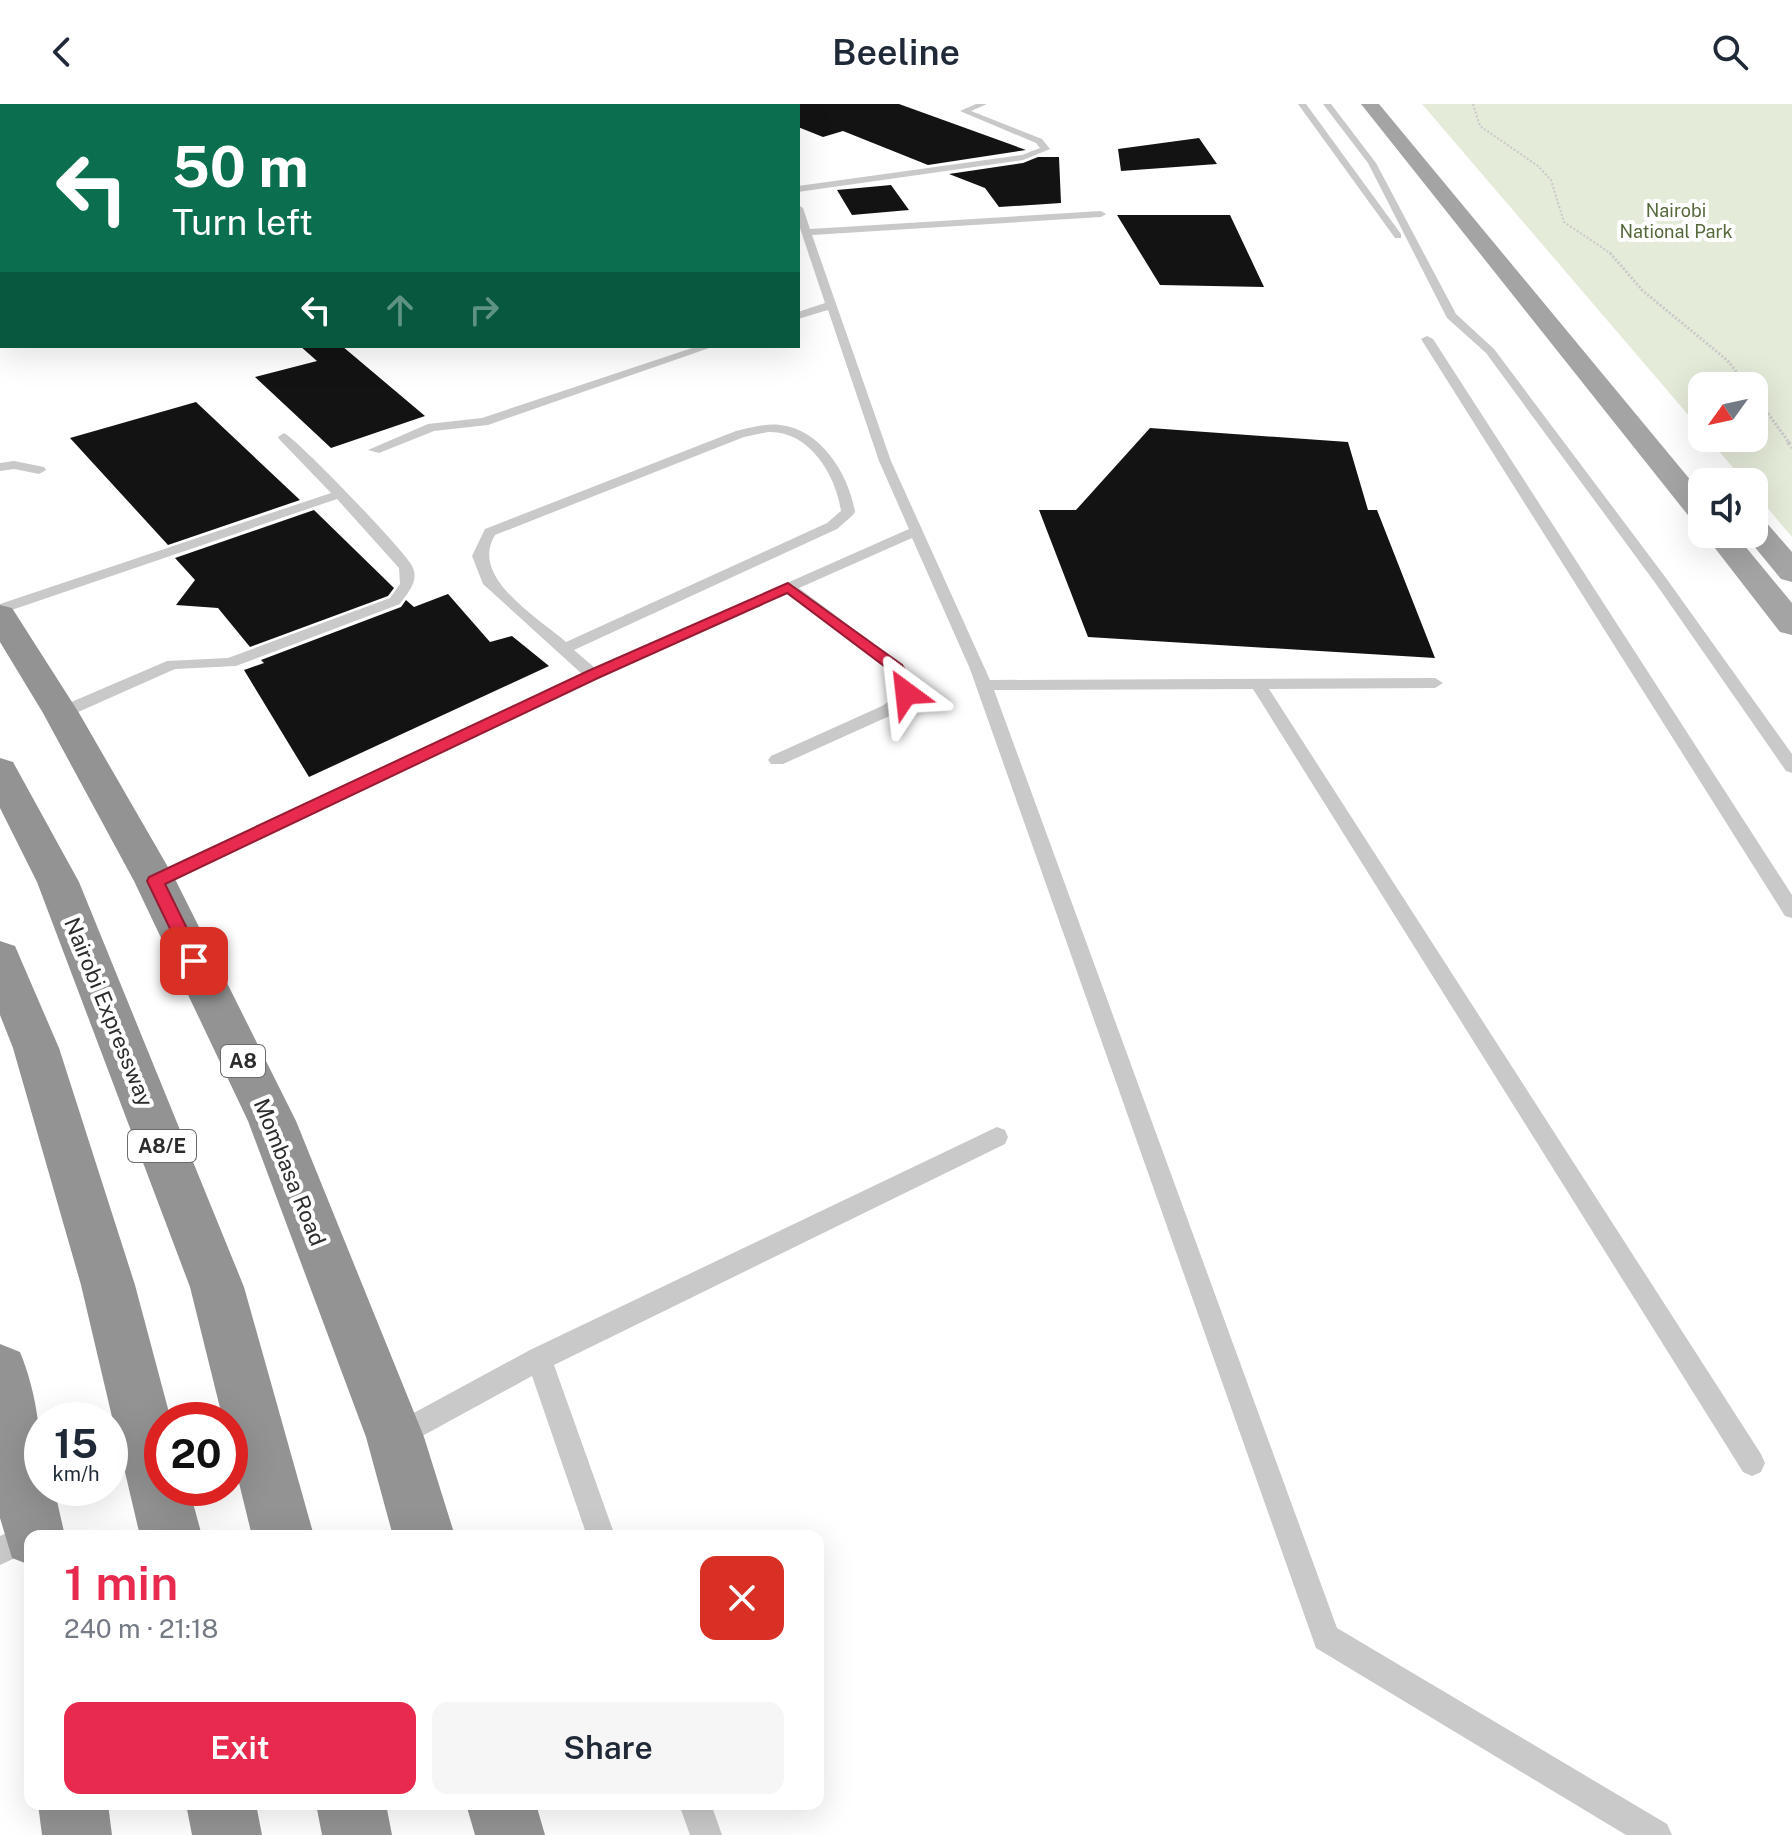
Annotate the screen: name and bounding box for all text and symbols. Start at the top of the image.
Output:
icon: back [40,30,84,74]
icon: search [1708,30,1752,74]
text: Beeline [832,31,960,73]
text: 50 m [172,134,309,200]
icon: left [40,136,144,240]
park label: Nairobi National Park [1619,200,1733,242]
text: Turn left [172,201,313,243]
icon: left [294,288,338,332]
icon: ahead [378,288,422,332]
icon: right [462,288,506,332]
north arrow [1688,372,1768,452]
map controls [1688,372,1768,548]
button: sound [1688,468,1768,548]
position arrow [864,651,948,735]
street label: Nairobi Expressway [59,914,159,1110]
pin [160,927,228,995]
icon: arrive [172,939,216,983]
road number: A8 [221,1045,265,1077]
street label: Mombasa Road [249,1095,331,1249]
road number: A8/E [128,1130,196,1162]
speed limit sign: 20 [144,1402,248,1506]
text: 15 [54,1420,98,1467]
text: km/h [52,1462,100,1486]
text: 1 min [64,1554,178,1611]
button: close [700,1556,784,1640]
text: 240 m · 21:18 [64,1613,218,1644]
button: Exit [64,1702,416,1794]
button: Share [432,1702,784,1794]

